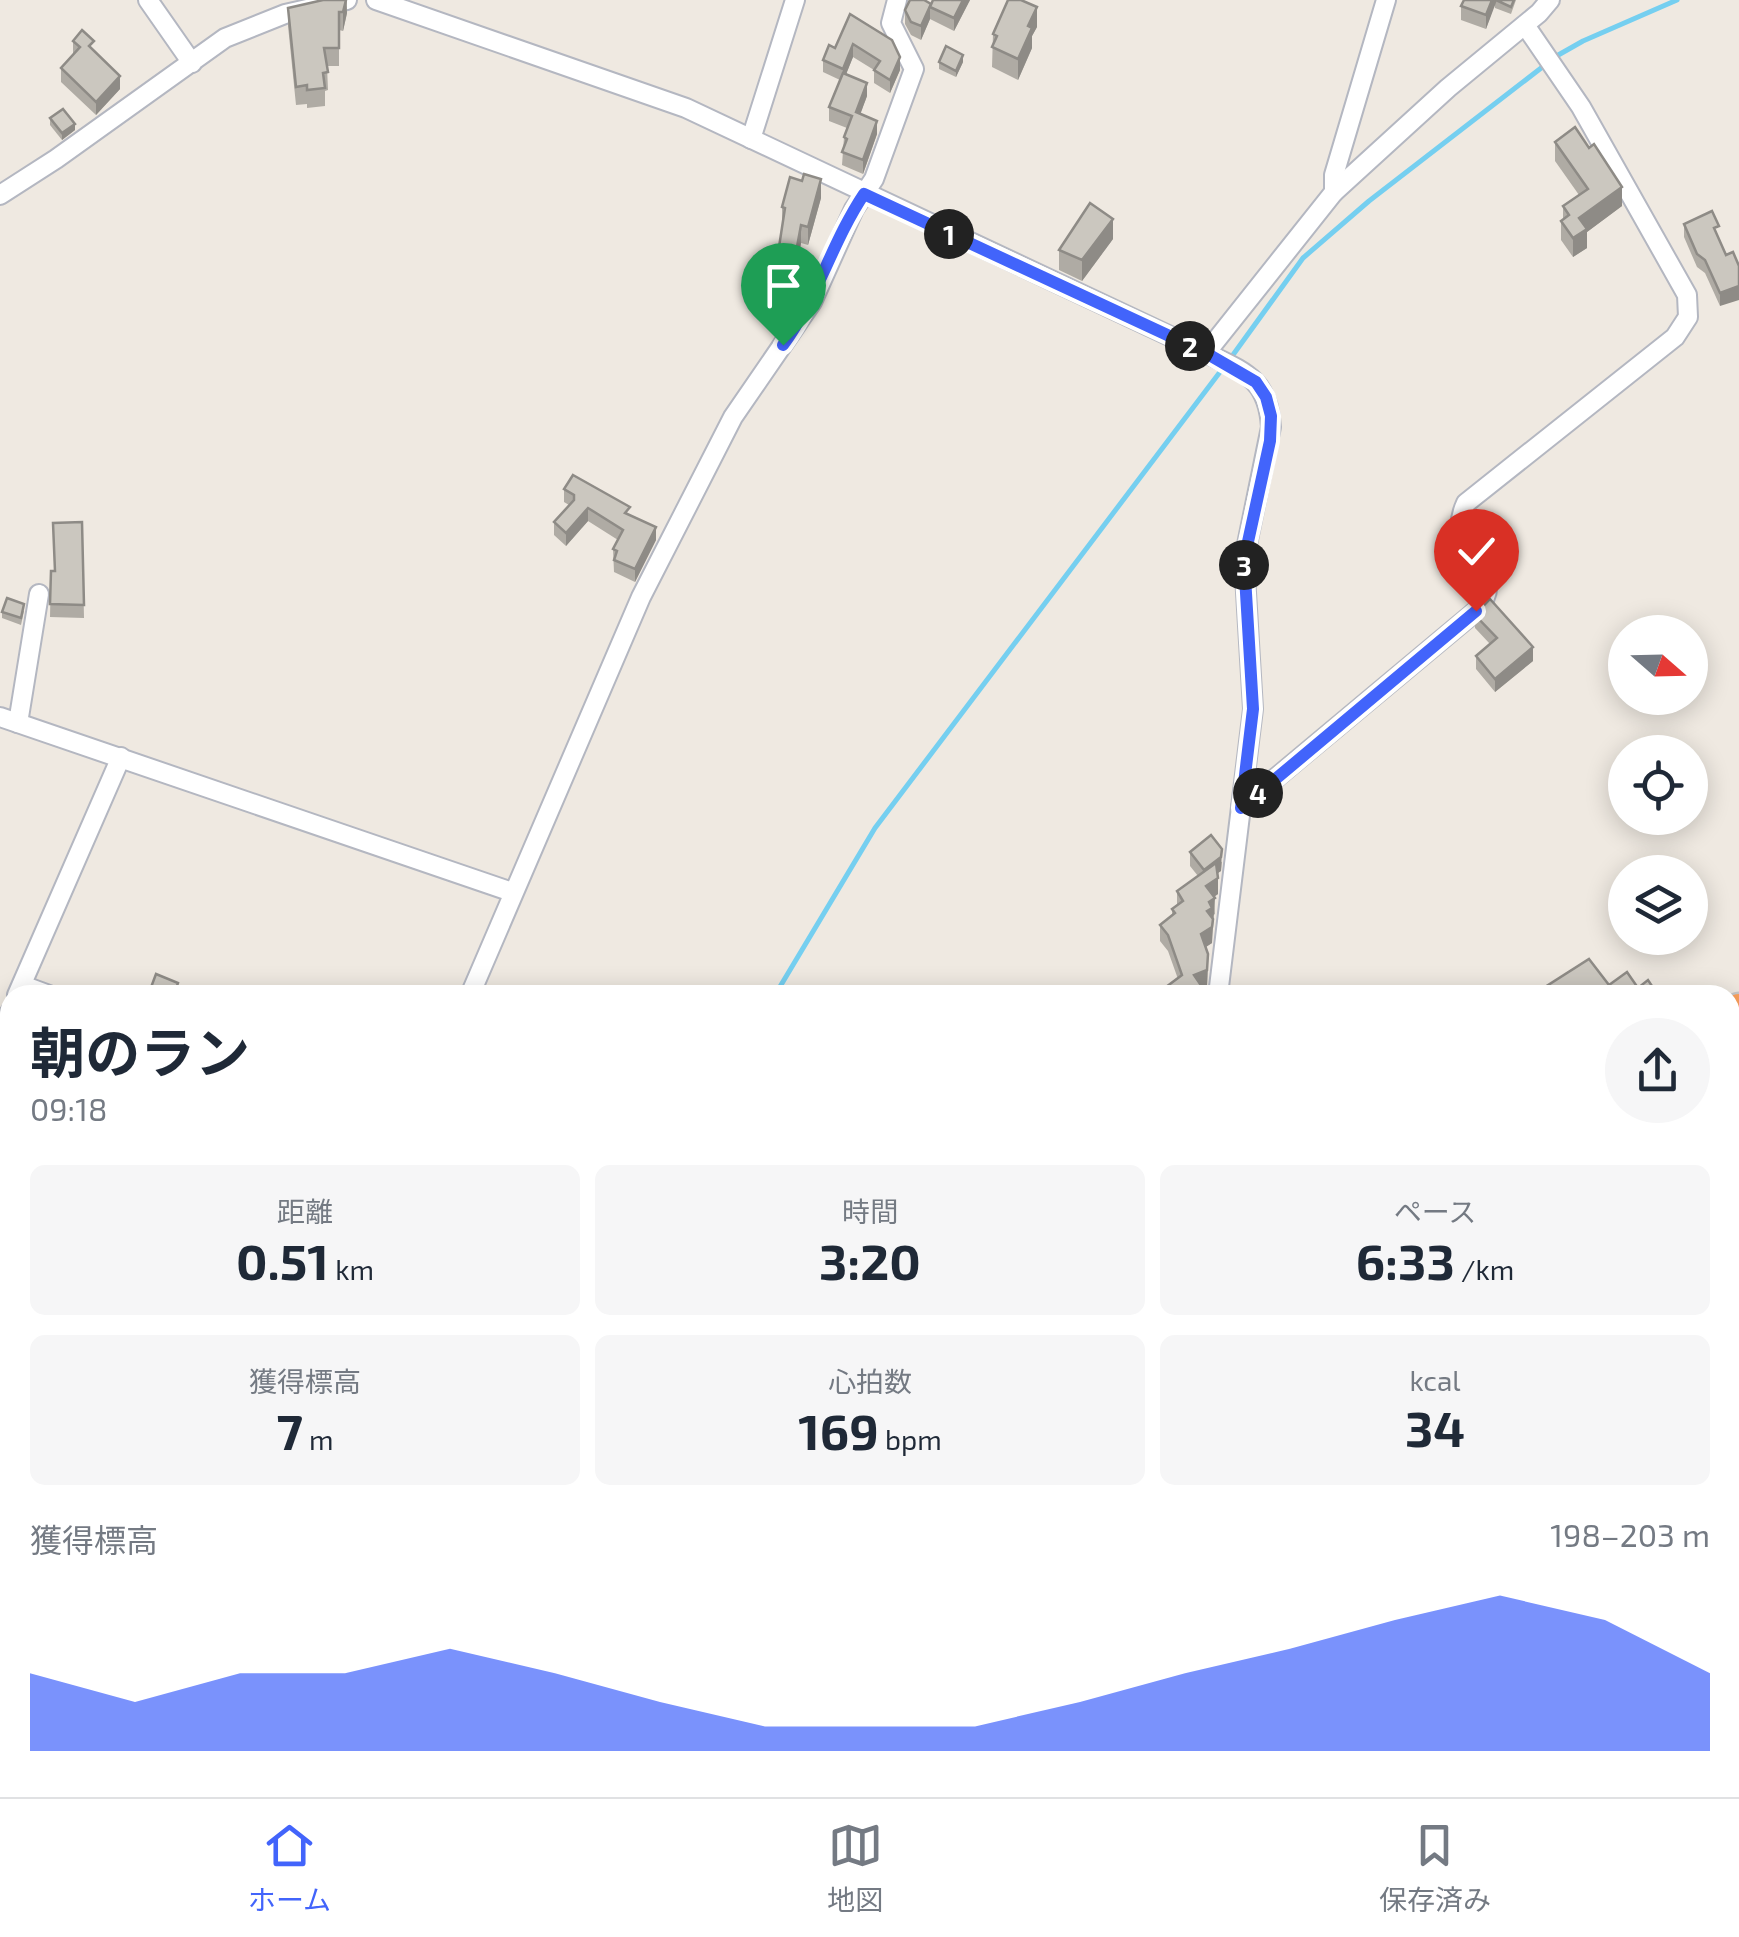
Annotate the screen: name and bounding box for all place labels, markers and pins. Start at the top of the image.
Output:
pin: 1 [924,209,974,259]
pin [741,243,826,346]
pin: 2 [1165,321,1215,371]
pin [1434,509,1519,612]
pin: 3 [1219,540,1269,590]
pin: 4 [1233,768,1283,818]

